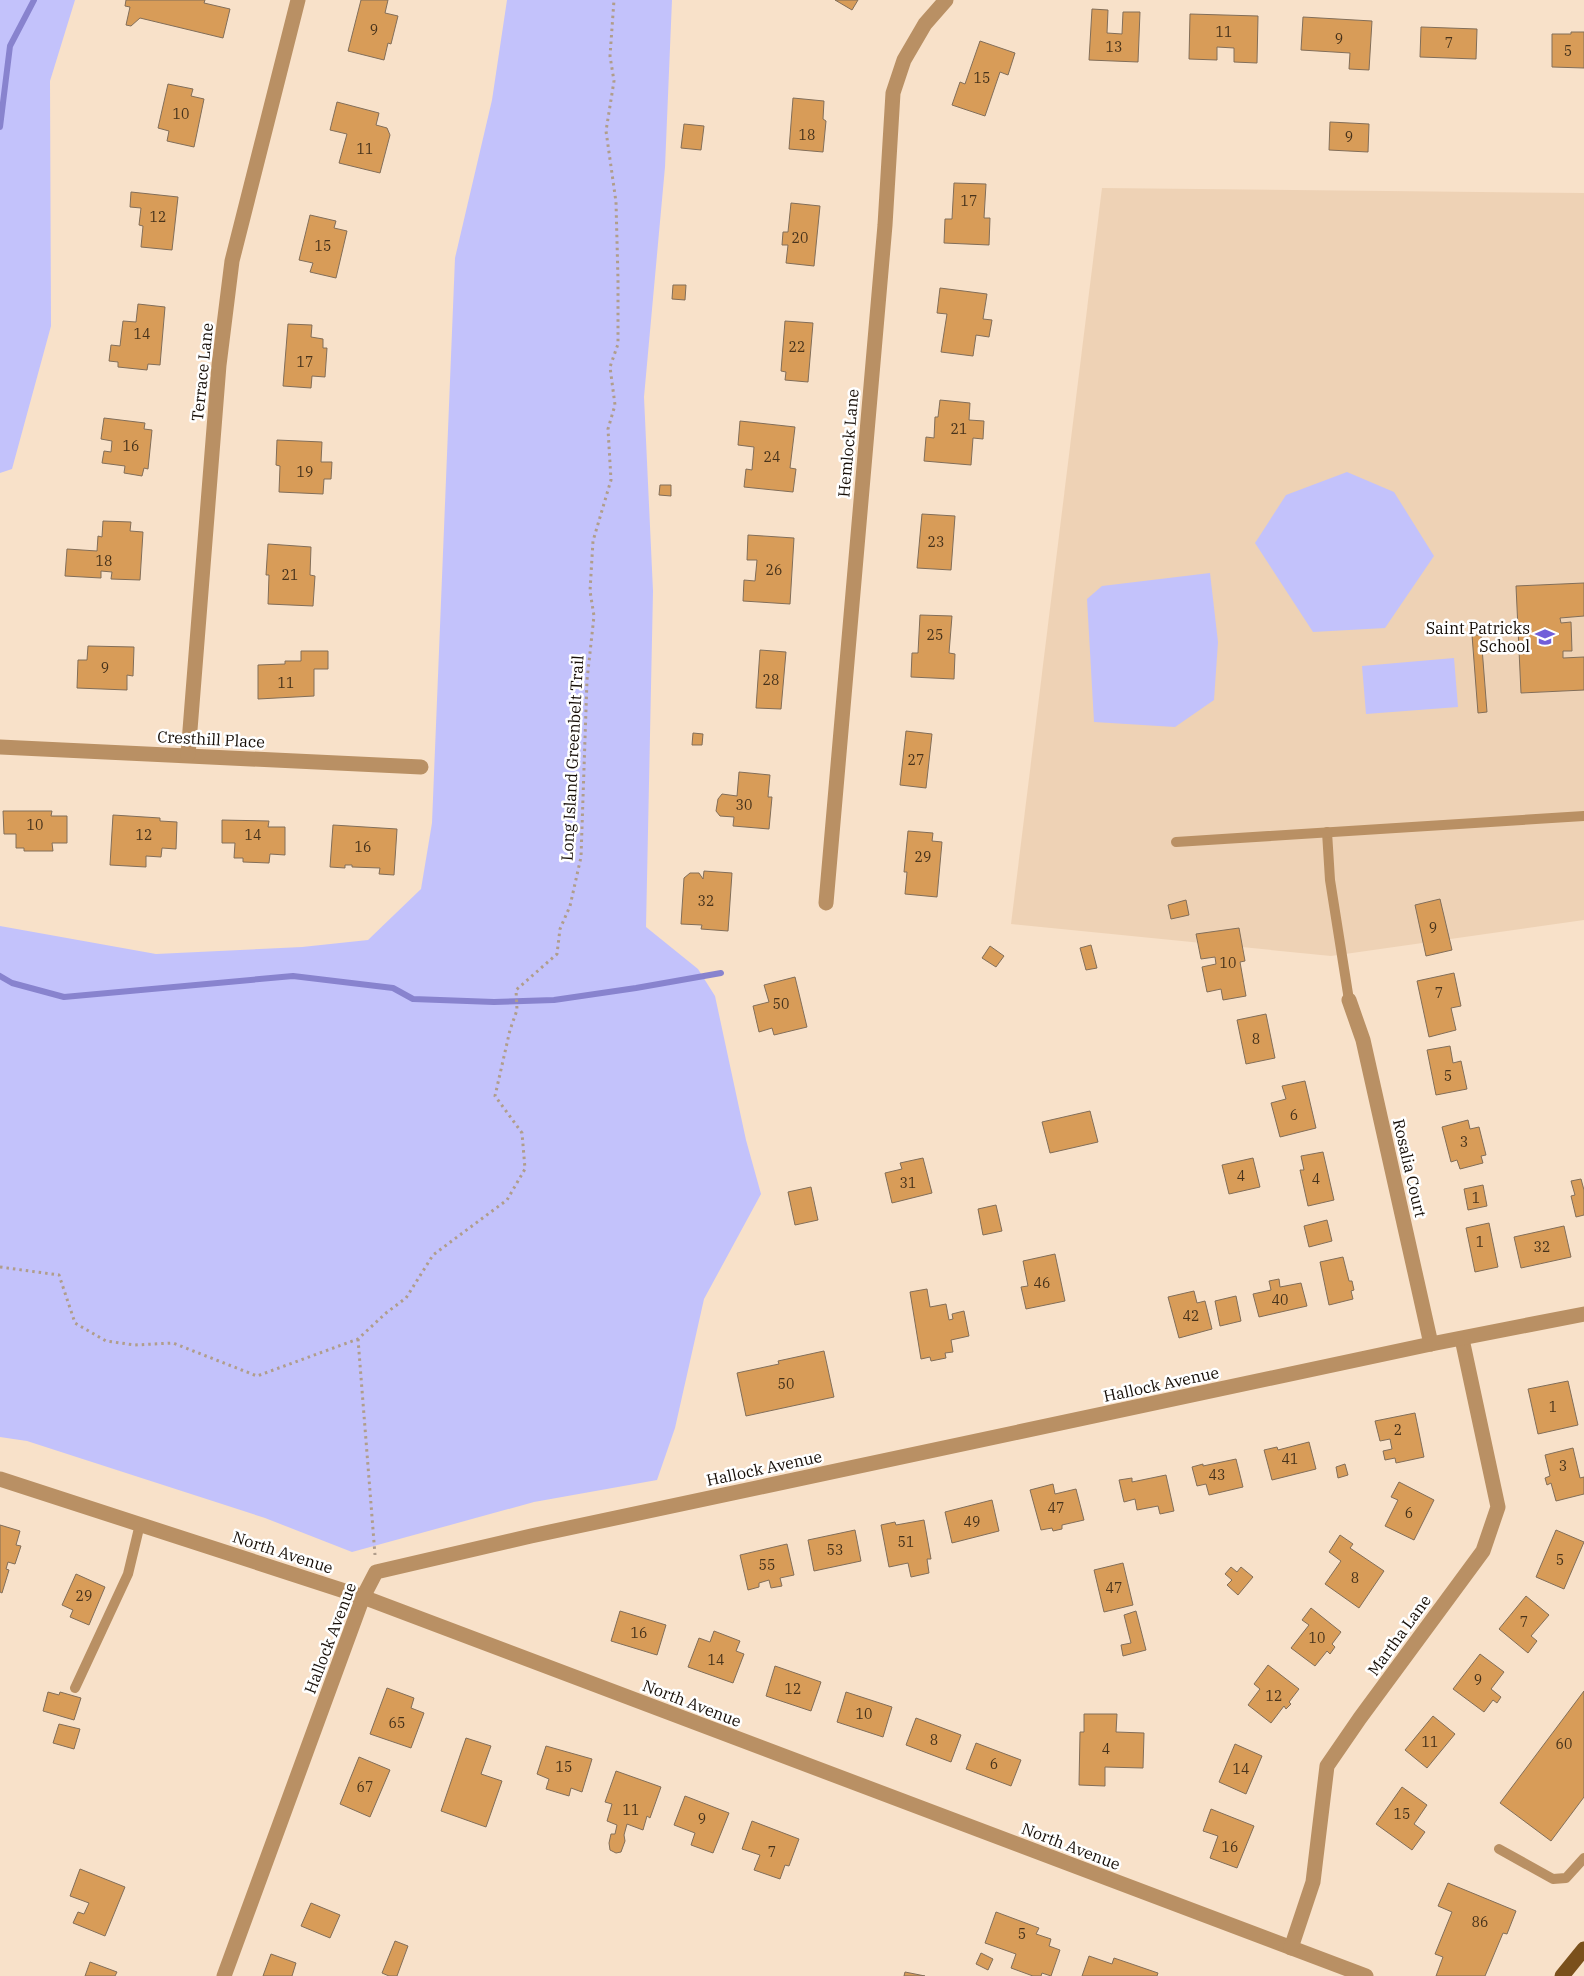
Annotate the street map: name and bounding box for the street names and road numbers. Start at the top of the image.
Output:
street label: Terrace Lane [187,322,217,422]
street label: Hemlock Lane [833,388,863,498]
street label: Long Island Greenbelt Trail [557,654,587,861]
street label: Cresthill Place [157,726,265,752]
street label: Rosalia Court [1389,1117,1431,1220]
street label: Hallock Avenue [1101,1362,1221,1406]
street label: Hallock Avenue [704,1446,824,1490]
street label: North Avenue [230,1526,336,1578]
street label: Hallock Avenue [300,1579,360,1697]
street label: Martha Lane [1363,1591,1435,1679]
street label: North Avenue [640,1675,744,1731]
street label: North Avenue [1019,1818,1123,1874]

